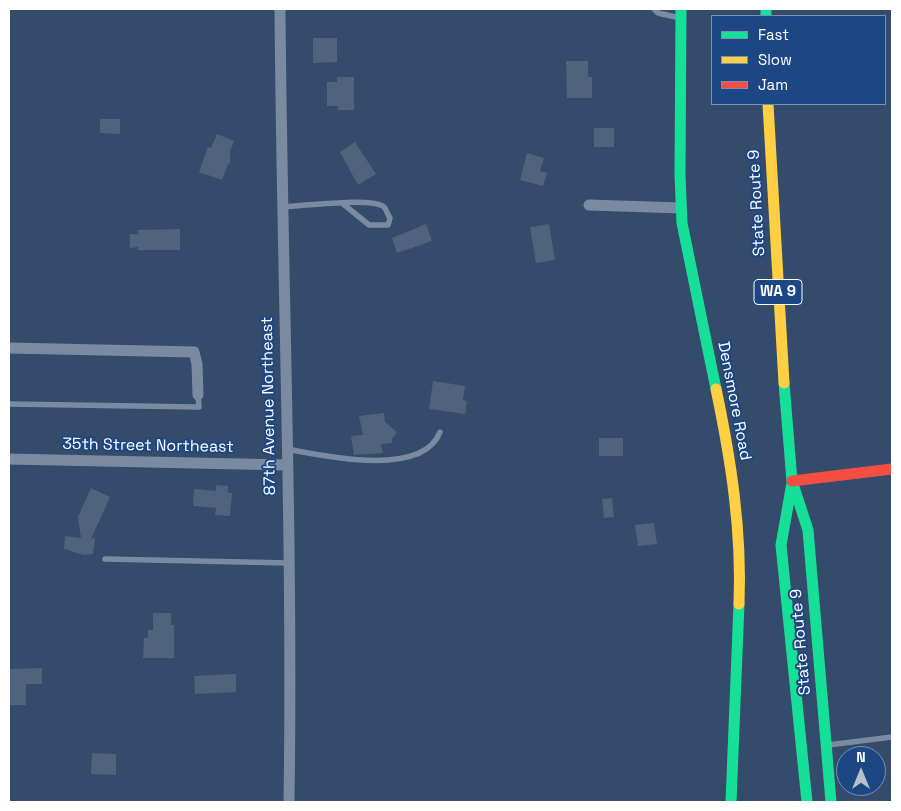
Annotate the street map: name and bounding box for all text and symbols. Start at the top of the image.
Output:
legend [711,15,886,105]
text: Fast [758,25,789,44]
text: Slow [758,50,792,69]
text: Jam [758,75,788,94]
street label: State Route 9 [745,149,769,257]
road number: WA 9 [754,280,802,304]
street label: 87th Avenue Northeast [258,317,280,495]
street label: Densmore Road [713,340,755,462]
street label: 35th Street Northeast [62,435,234,457]
street label: State Route 9 [787,588,815,696]
north arrow [836,746,886,796]
text: N [856,748,866,766]

